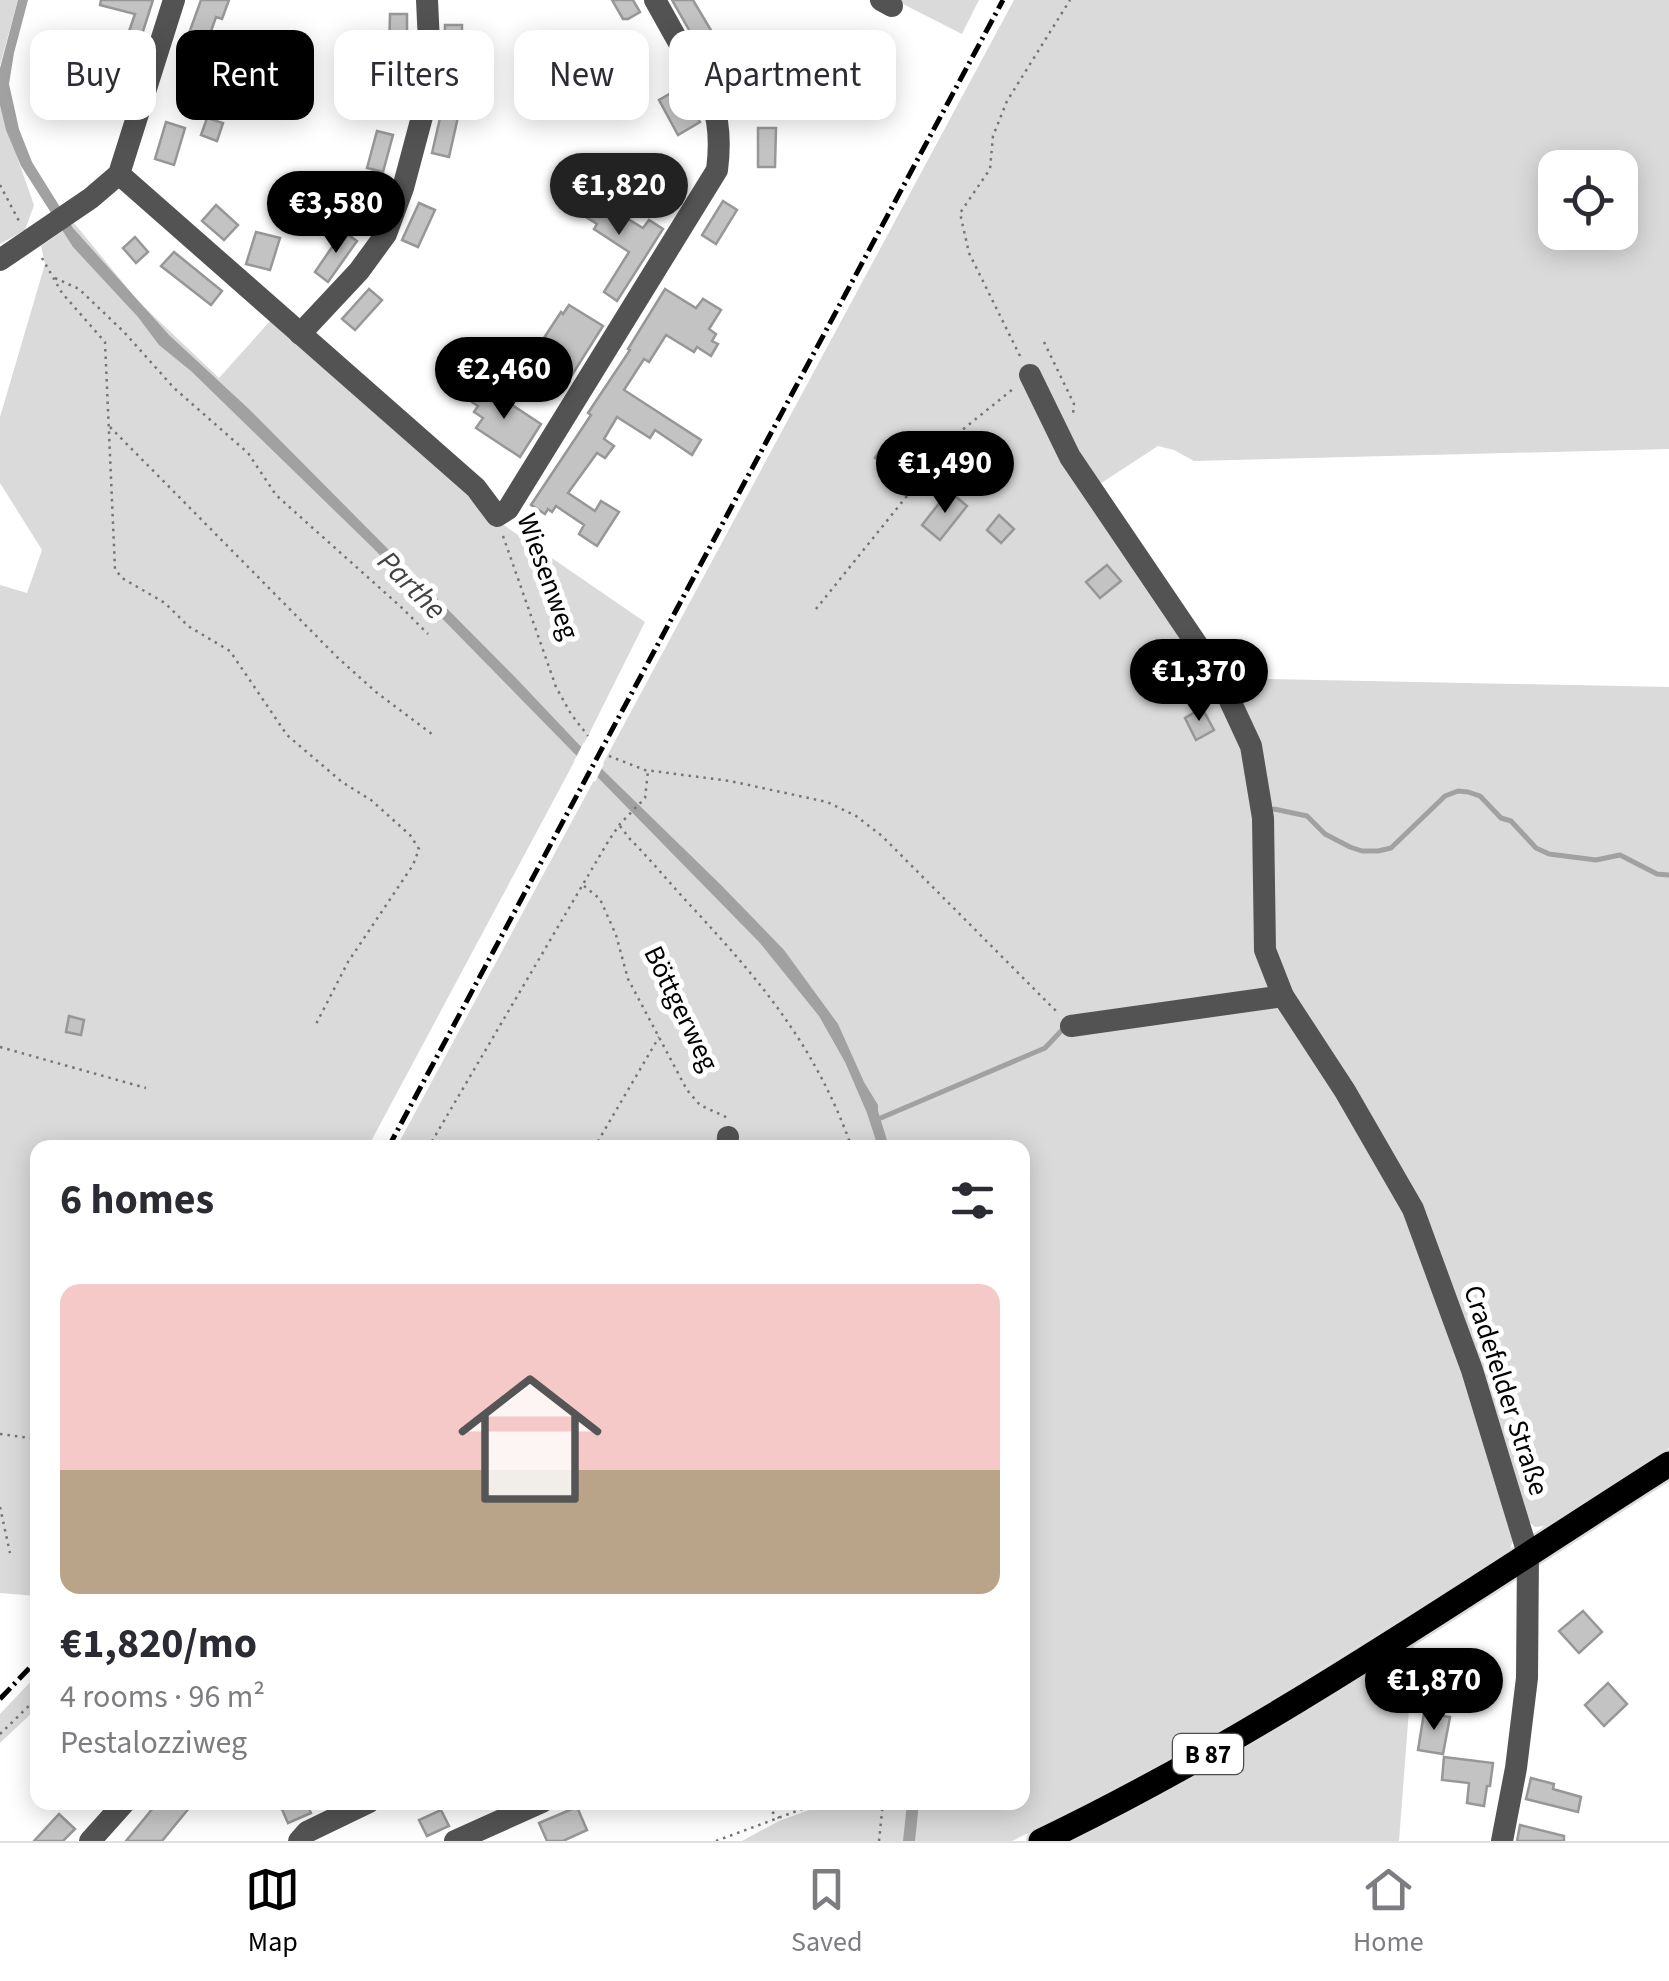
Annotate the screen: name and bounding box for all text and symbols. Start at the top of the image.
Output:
chip: Buy [30,30,156,120]
chip: Rent [176,30,314,120]
chip: Filters [334,30,494,120]
chip: New [514,30,649,120]
chip: Apartment [669,30,896,120]
map controls [1538,150,1638,250]
button: locate [1538,150,1638,250]
pin: €1,820 [538,153,700,238]
text: €1,820 [572,162,666,208]
pin: €3,580 [255,171,417,256]
text: €3,580 [289,180,383,226]
pin: €2,460 [423,337,585,422]
text: €2,460 [457,346,551,392]
pin: €1,490 [864,431,1026,516]
text: €1,490 [898,440,992,486]
street label: Wiesenweg [507,508,589,645]
water label: Parthe [367,541,456,630]
pin: €1,370 [1118,639,1280,724]
text: €1,370 [1152,648,1246,694]
street label: Böttgerweg [634,939,729,1078]
text: 6 homes [60,1170,214,1230]
icon: filters [945,1173,1000,1228]
street label: Cradefelder Straße [1453,1280,1559,1501]
icon: home [440,1349,620,1529]
text: €1,820/mo [60,1614,257,1674]
pin: €1,870 [1353,1648,1515,1733]
text: €1,870 [1387,1657,1481,1703]
text: 4 rooms · 96 m² [60,1674,265,1720]
text: Pestalozziweg [60,1720,247,1766]
road number: B 87 [1173,1734,1243,1774]
tab: Map [245,1862,300,1962]
tab: Saved [791,1862,862,1962]
tab: Home [1353,1862,1424,1962]

